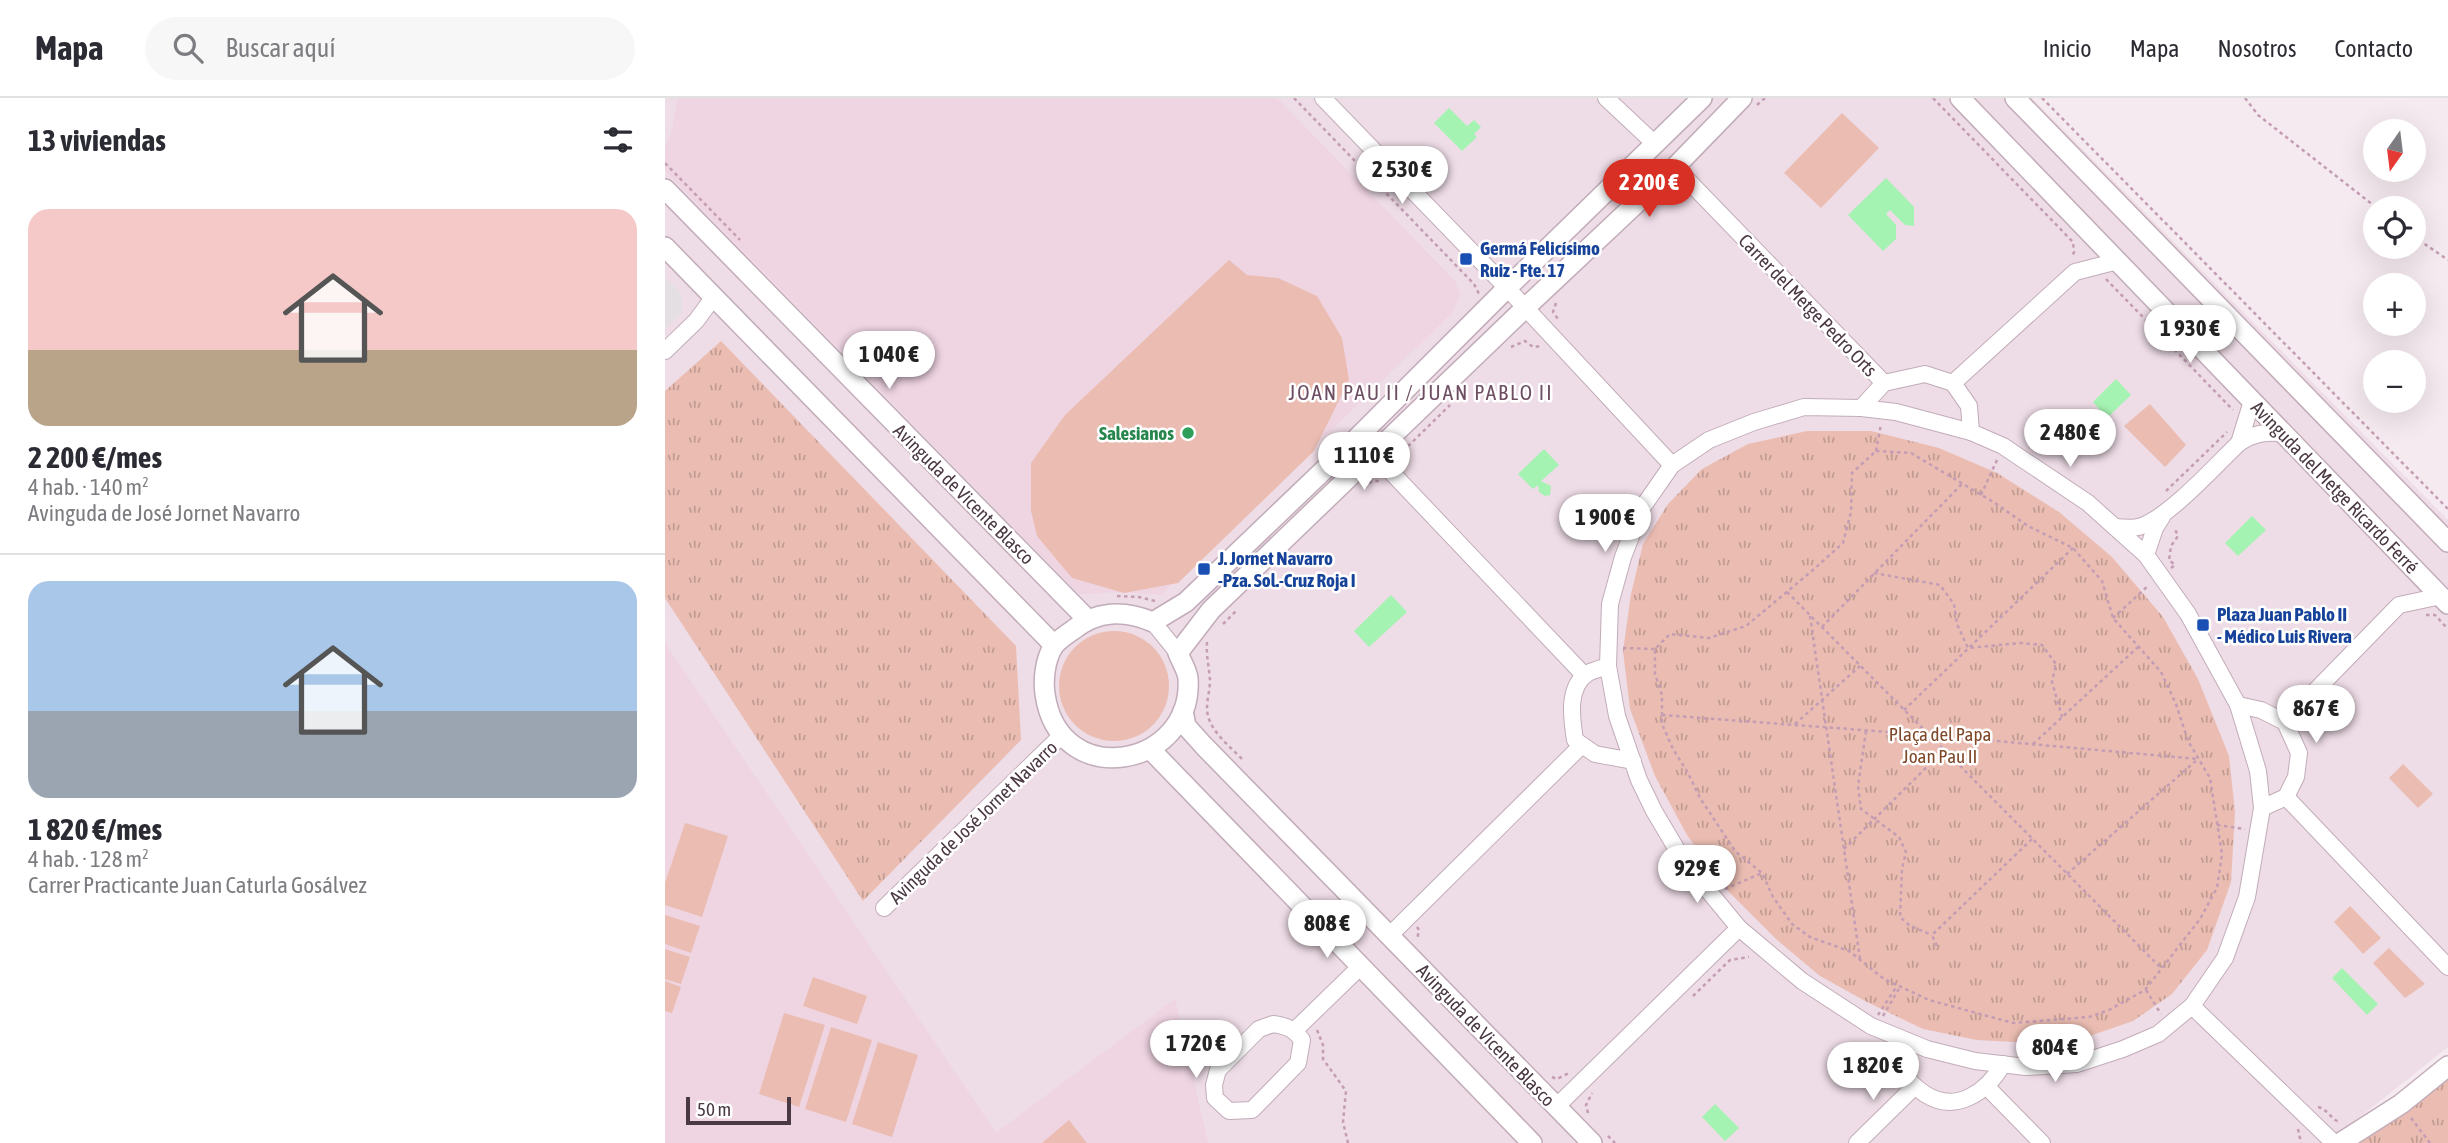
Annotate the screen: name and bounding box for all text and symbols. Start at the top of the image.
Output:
search box [145,17,635,80]
text: Mapa [35,29,103,67]
icon: search [169,29,207,67]
text: Buscar aquí [225,33,335,63]
text: Inicio [2043,35,2092,62]
text: Mapa [2130,35,2179,62]
text: Nosotros [2217,35,2296,62]
text: Contacto [2334,35,2413,62]
north arrow [2363,119,2425,182]
map controls [2363,119,2426,413]
icon: filters [599,121,637,159]
text: 13 viviendas [28,123,166,157]
pin: 2 530 € [1337,146,1467,206]
text: 2 530 € [1372,156,1432,182]
pin: 2 200 € [1584,159,1714,219]
text: 2 200 € [1619,169,1679,195]
button: locate [2363,196,2426,259]
street label: Carrer del Metge Pedro Orts [1734,229,1882,381]
place label: Germá Felicísimo Ruiz - Fte. 17 [1480,237,1600,281]
marker: Germá Felicísimo Ruiz - Fte. 17 [1458,251,1474,267]
icon: home [270,255,396,381]
button: + [2363,273,2426,336]
pin: 1 930 € [2125,306,2255,365]
text: 1 930 € [2160,315,2220,341]
pin: 1 040 € [824,331,954,391]
text: 1 040 € [859,341,919,367]
button: − [2363,350,2426,413]
district label: JOAN PAU II / JUAN PABLO II [1288,380,1554,404]
street label: Avinguda del Metge Ricardo Ferré [2247,396,2423,578]
pin: 2 480 € [2005,410,2135,469]
street label: Avinguda de Vicente Blasco [889,419,1039,569]
text: 2 480 € [2040,419,2100,445]
place label: Salesianos [1099,422,1174,444]
marker: Salesianos [1180,425,1196,441]
pin: 1 110 € [1299,432,1429,492]
text: 2 200 €/mes [28,440,162,474]
text: 1 110 € [1334,442,1394,468]
text: 4 hab. · 140 m² [28,474,149,500]
pin: 1 900 € [1540,494,1670,554]
text: Avinguda de José Jornet Navarro [28,500,300,526]
text: 1 900 € [1575,504,1635,530]
place label: J. Jornet Navarro -Pza. Sol.-Cruz Roja I [1217,547,1356,591]
marker: J. Jornet Navarro -Pza. Sol.-Cruz Roja I [1196,561,1212,577]
place label: Plaza Juan Pablo II - Médico Luis Rivera [2217,603,2352,647]
marker: Plaza Juan Pablo II - Médico Luis Rivera [2195,617,2211,633]
icon: home [270,627,396,753]
pin: 867 € [2267,686,2365,745]
text: 867 € [2293,695,2339,721]
park label: Plaça del Papa Joan Pau II [1889,723,1991,767]
street label: Avinguda de José Jornet Navarro [884,736,1062,908]
text: 1 820 €/mes [28,812,162,846]
text: 4 hab. · 128 m² [28,846,149,872]
pin: 929 € [1648,846,1746,905]
text: 929 € [1674,855,1720,881]
text: Carrer Practicante Juan Caturla Gosálvez [28,872,367,898]
pin: 808 € [1278,900,1376,960]
text: 808 € [1304,910,1350,936]
street label: Avinguda de Vicente Blasco [1412,959,1560,1111]
pin: 1 720 € [1131,1020,1261,1080]
pin: 804 € [2006,1024,2104,1084]
text: 1 720 € [1166,1030,1226,1056]
text: 804 € [2032,1034,2078,1060]
pin: 1 820 € [1808,1042,1938,1102]
text: 1 820 € [1843,1052,1903,1078]
scale bar [686,1094,791,1126]
text: 50 m [697,1098,731,1120]

